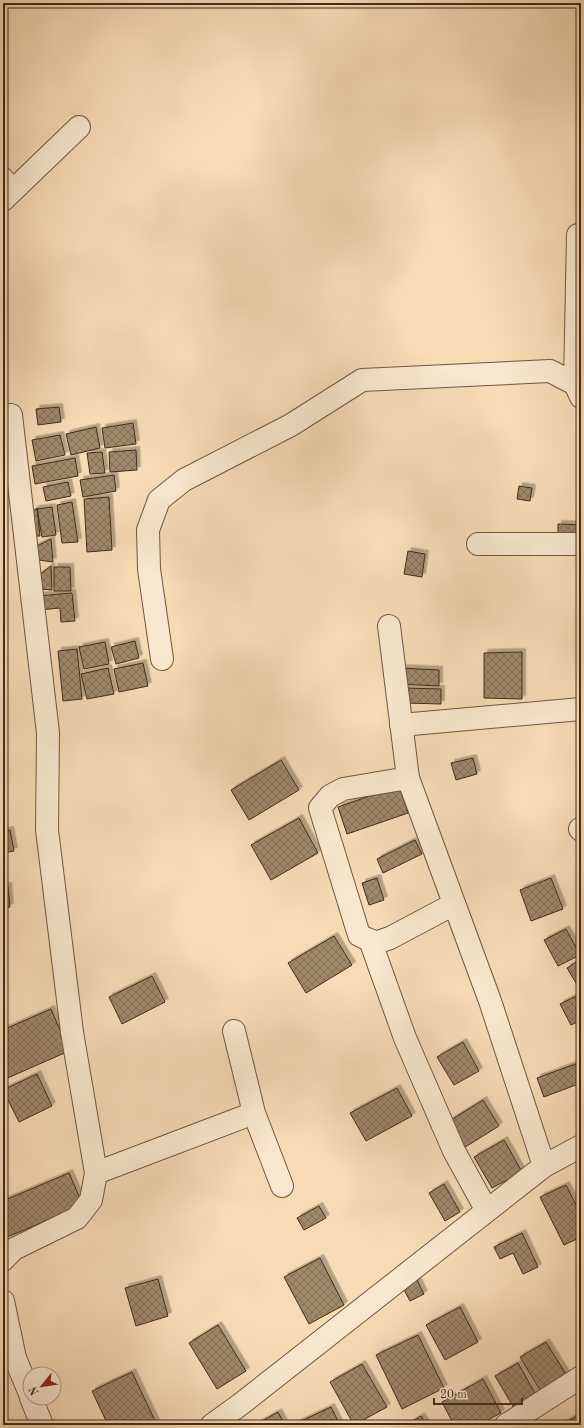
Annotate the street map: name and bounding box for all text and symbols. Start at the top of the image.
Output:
north arrow [22,1366,62,1406]
scale bar [434,1380,522,1406]
text: N [27,1383,42,1397]
text: 20 m [440,1389,467,1401]

